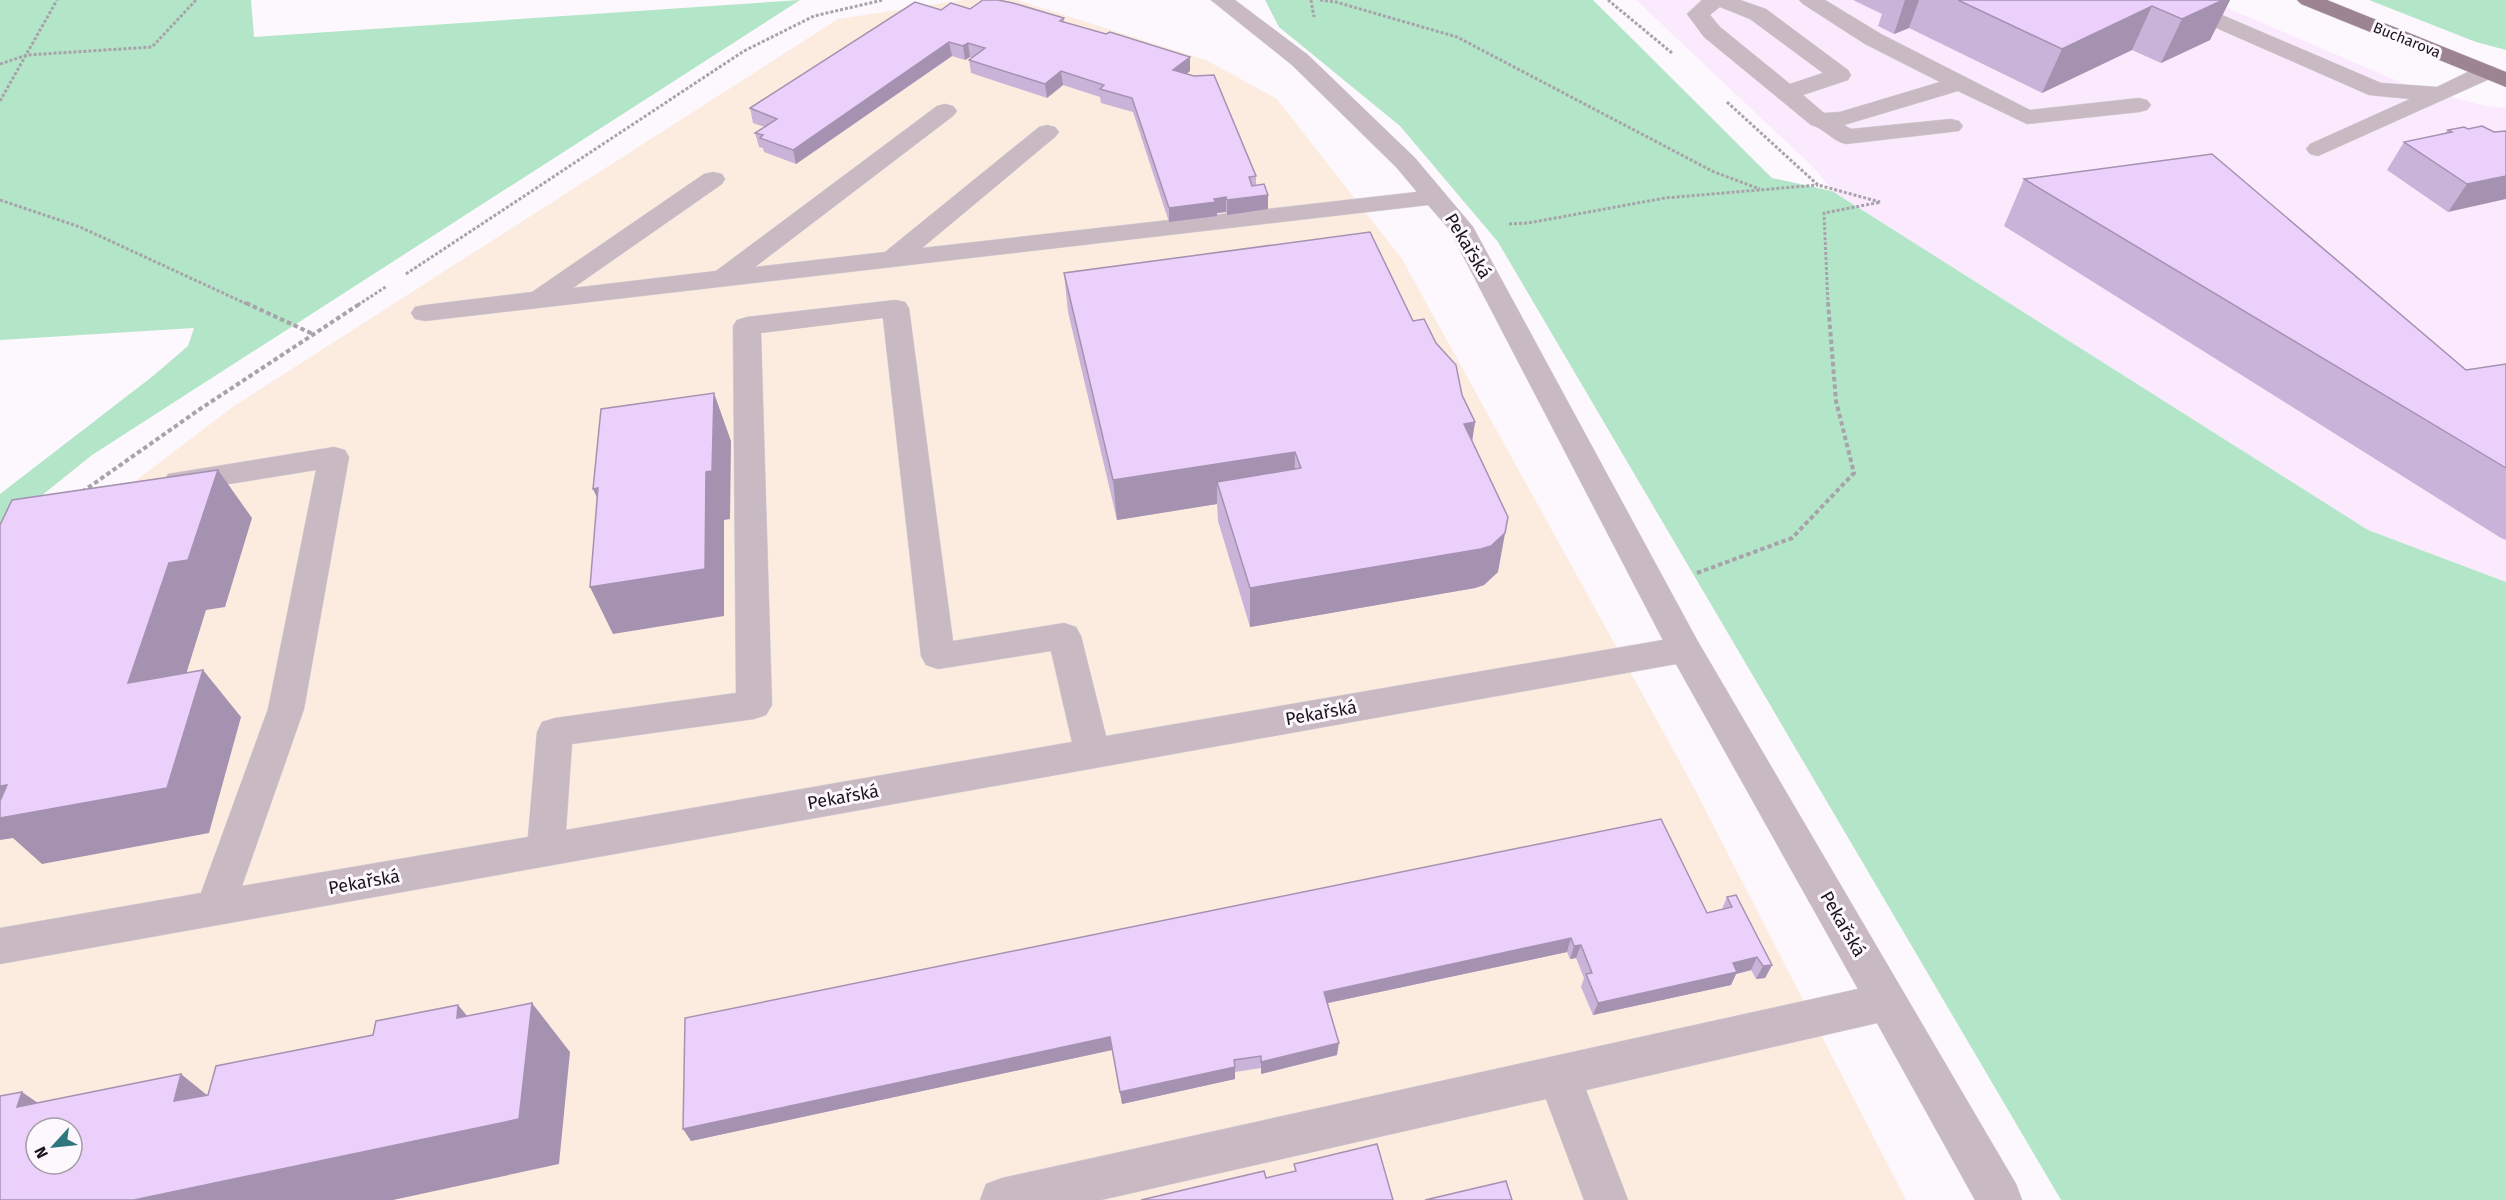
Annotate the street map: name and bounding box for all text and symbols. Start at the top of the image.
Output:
street label: Bucharova [2371,18,2443,62]
street label: Pekařská [1440,209,1496,283]
street label: Pekařská [1283,696,1359,730]
street label: Pekařská [805,780,881,814]
street label: Pekařská [326,865,402,899]
street label: Pekařská [1815,887,1871,961]
north arrow [24,1116,84,1176]
text: N [30,1144,52,1162]

